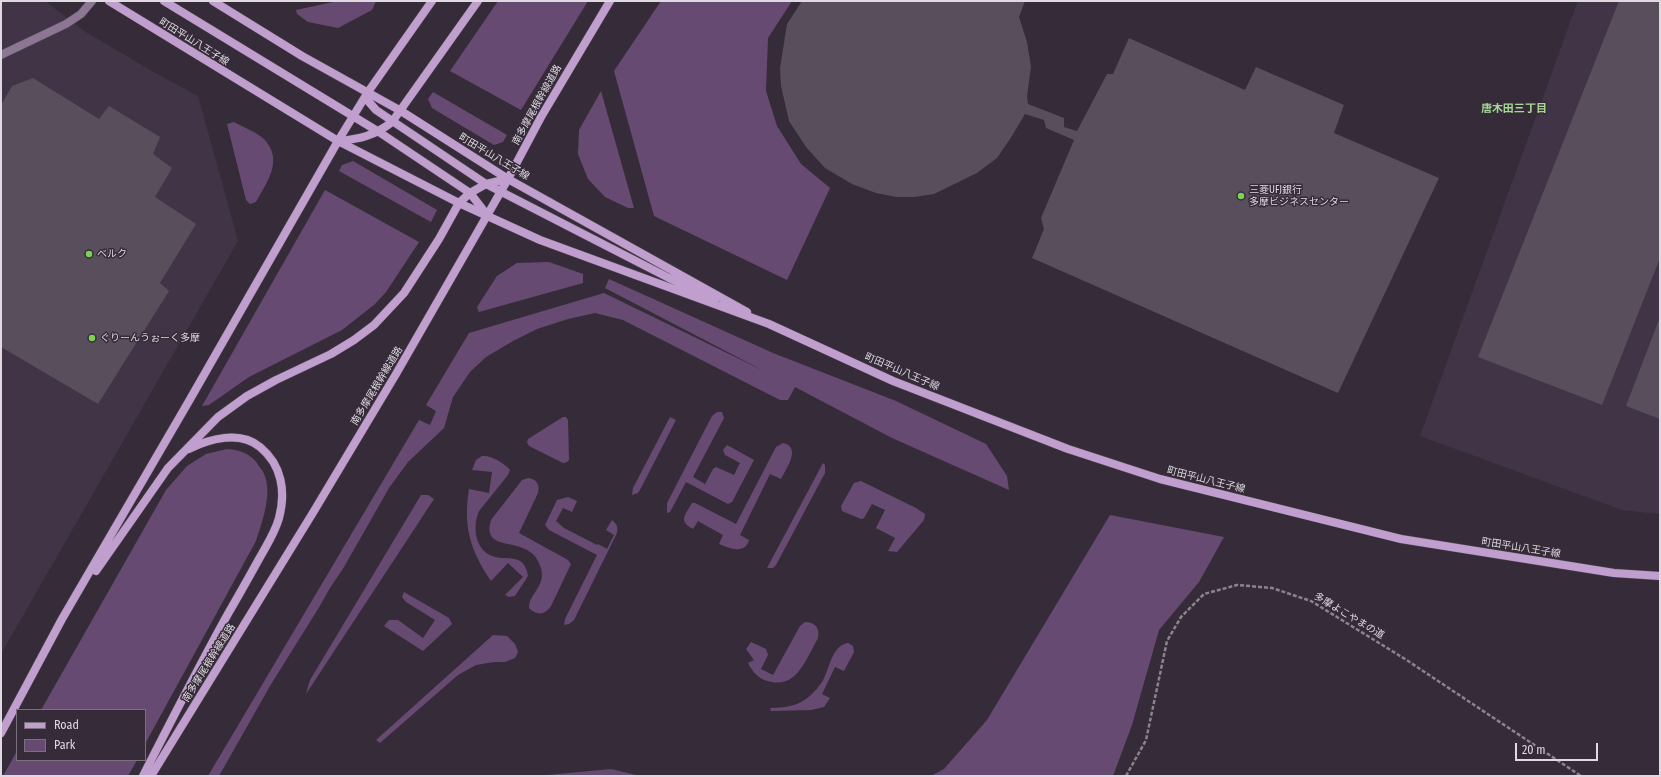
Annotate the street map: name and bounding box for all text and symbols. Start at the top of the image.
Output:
street label: 町田平山八王子線 [157,16,231,68]
street label: 南多摩尾根幹線道路 [510,63,564,147]
district label: 唐木田三丁目 [1481,102,1547,116]
street label: 町田平山八王子線 [457,131,531,183]
place label: 三菱UFJ銀行 多摩ビジネスセンター [1249,184,1349,208]
marker: 三菱UFJ銀行 多摩ビジネスセンター [1236,191,1246,201]
place label: ベルク [97,248,127,260]
marker: ベルク [84,249,94,259]
place label: ぐりーんうぉーく多摩 [100,332,200,344]
marker: ぐりーんうぉーく多摩 [87,333,97,343]
street label: 南多摩尾根幹線道路 [349,344,405,428]
street label: 町田平山八王子線 [863,351,941,393]
street label: 町田平山八王子線 [1166,465,1246,495]
street label: 町田平山八王子線 [1481,536,1561,560]
street label: 多摩よこやまの道 [1312,590,1386,642]
street label: 南多摩尾根幹線道路 [180,622,238,704]
legend [16,709,146,761]
text: Road [54,718,79,732]
scale bar [1517,735,1600,761]
text: Park [54,738,75,752]
text: 20 m [1522,743,1546,757]

